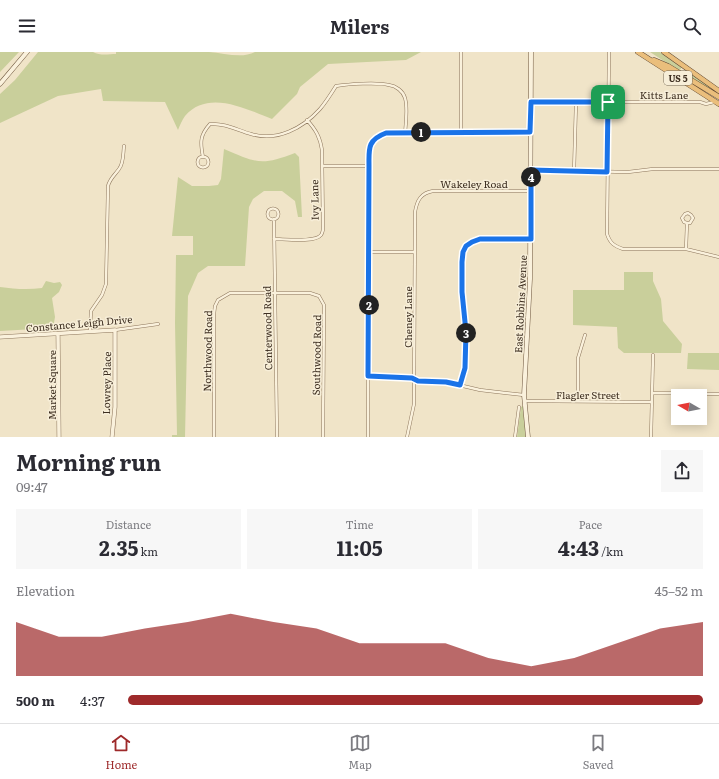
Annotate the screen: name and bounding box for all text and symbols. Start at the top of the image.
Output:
text: Milers [330,13,389,40]
icon: menu [16,15,38,37]
icon: search [681,15,703,37]
road number: US 5 [664,71,692,85]
pin [591,85,625,119]
street label: Kitts Lane [640,87,688,102]
icon: arrive [597,91,619,113]
pin: 1 [411,122,431,142]
text: 1 [419,124,423,140]
pin: 4 [521,167,541,187]
text: 4 [528,169,534,185]
street label: Wakeley Road [440,176,508,191]
street label: Ivy Lane [306,179,322,221]
street label: East Robbins Avenue [510,255,530,353]
street label: Centerwood Road [259,285,275,371]
street label: Cheney Lane [400,286,415,348]
pin: 2 [359,295,379,315]
text: 2 [366,297,372,313]
street label: Northwood Road [199,310,215,392]
street label: Constance Leigh Drive [25,311,133,335]
street label: Southwood Road [308,315,324,395]
pin: 3 [456,323,476,343]
text: 3 [463,325,469,341]
street label: Market Square [44,350,59,420]
street label: Lowrey Place [98,351,114,415]
street label: Flagler Street [556,387,620,402]
north arrow [671,389,707,425]
map controls [671,389,707,425]
text: Morning run [16,445,161,478]
button: share [661,450,703,492]
text: 09:47 [16,477,48,496]
text: Distance [106,516,151,532]
text: Time [346,516,373,532]
text: Pace [579,516,602,532]
text: 2.35 [99,532,138,562]
text: 11:05 [336,532,383,562]
text: 4:43 [558,532,599,562]
text: km [138,543,158,559]
text: /km [599,543,623,559]
text: Elevation [16,581,75,600]
text: 45–52 m [654,581,703,600]
text: 500 m [16,691,55,710]
text: 4:37 [80,691,105,710]
tab: Home [106,732,137,772]
tab: Map [348,732,372,772]
tab: Saved [583,732,613,772]

